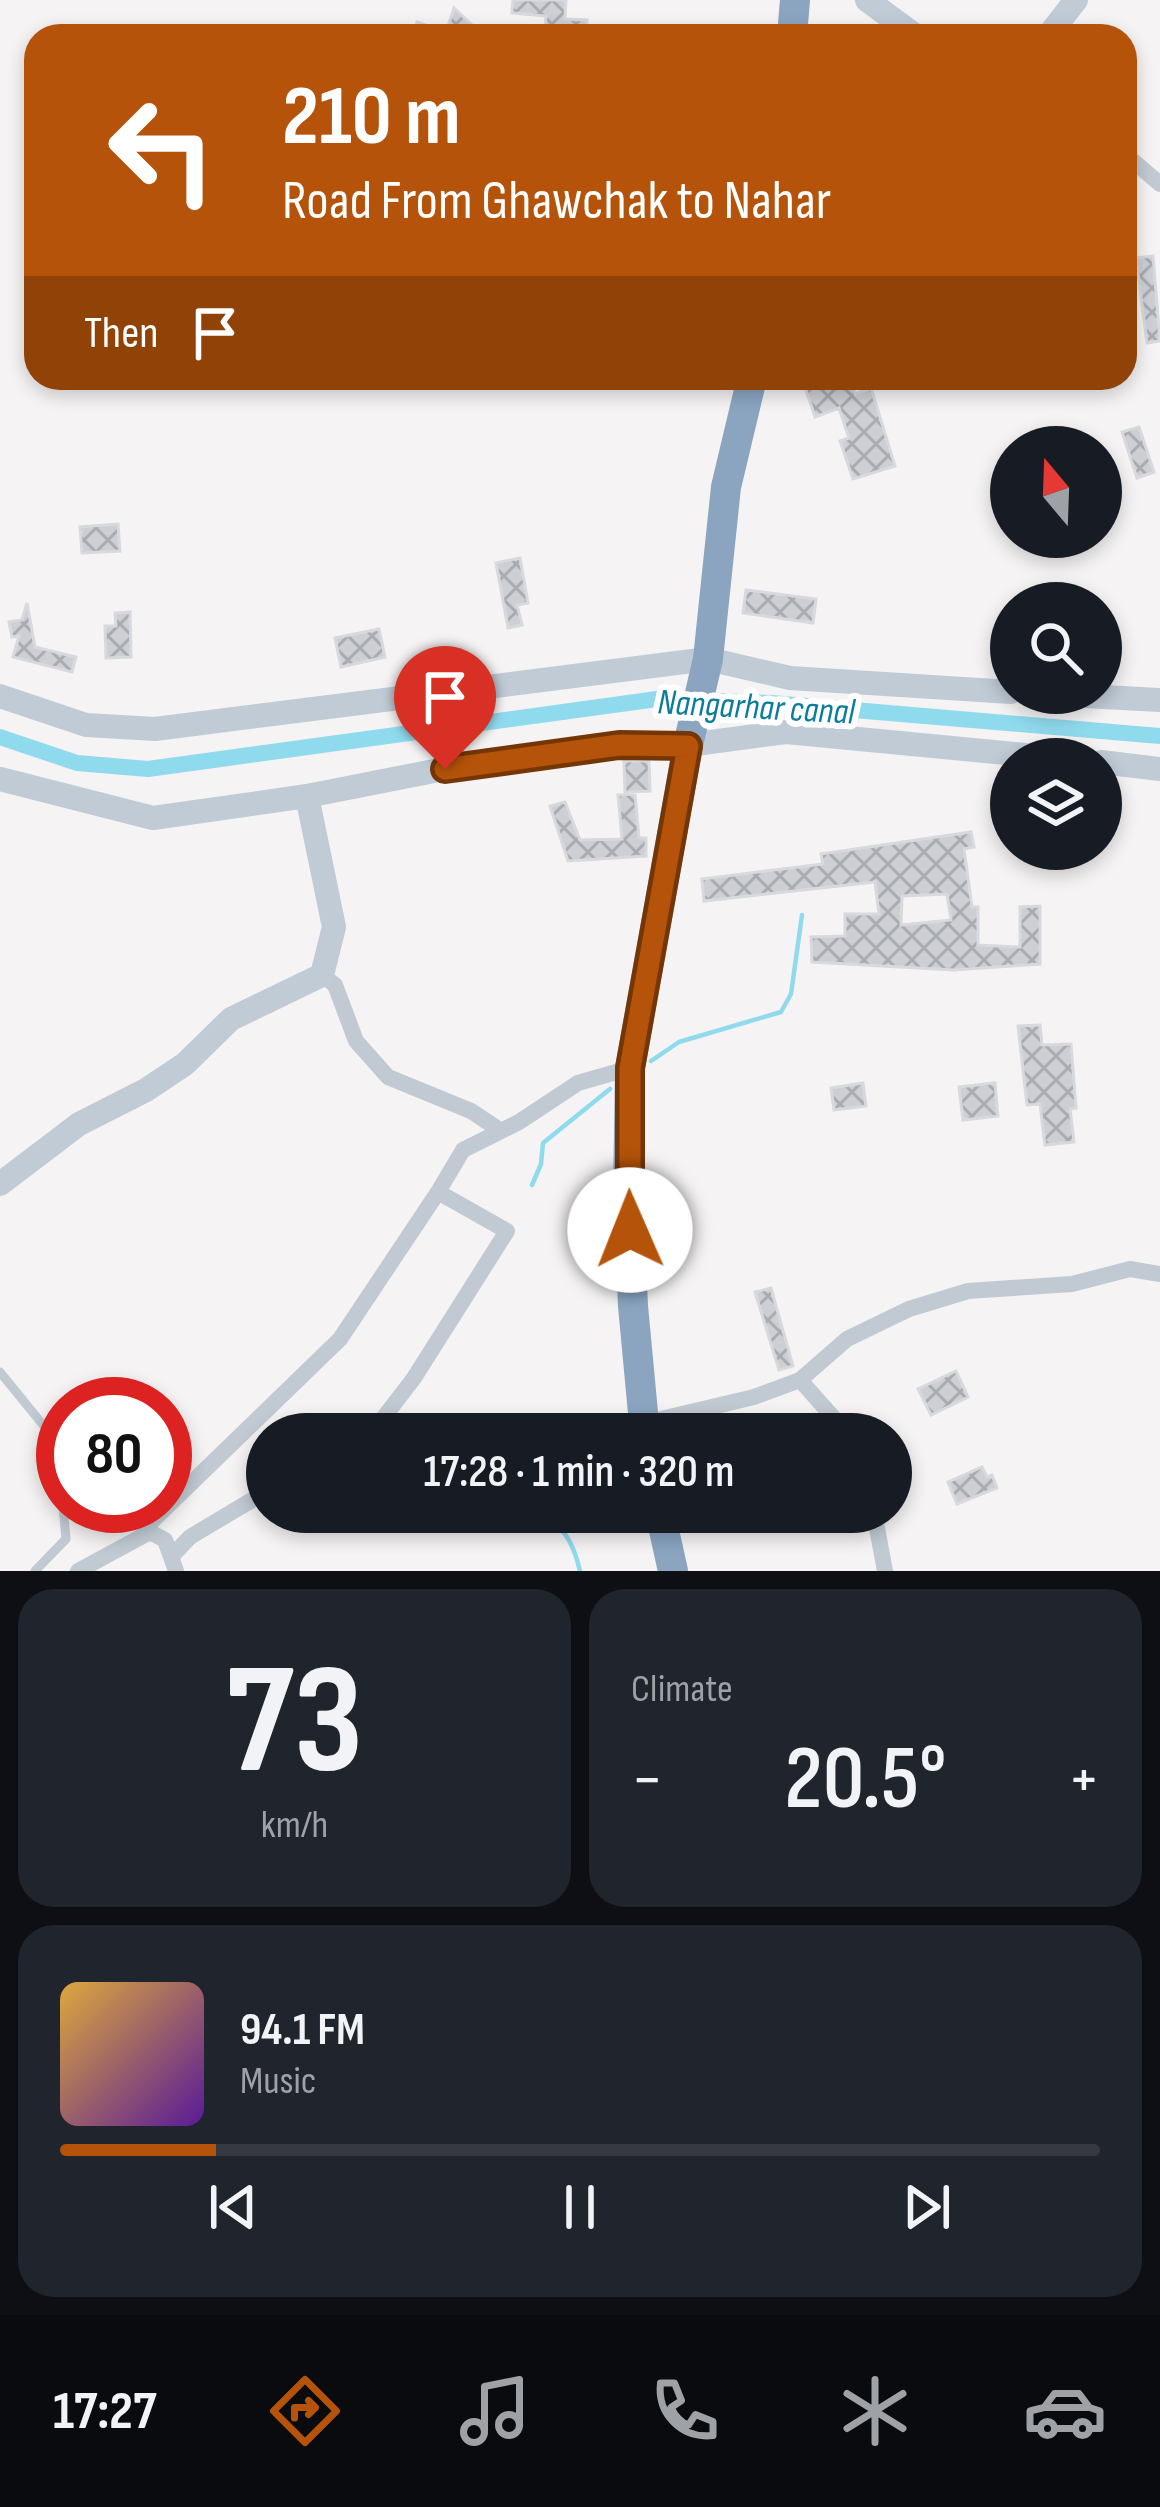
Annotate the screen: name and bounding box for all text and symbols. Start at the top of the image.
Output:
text: 210 m [282,67,461,168]
icon: left [84,72,240,228]
text: Road From Ghawchak to Nahar [282,169,831,234]
icon: arrive [182,300,248,366]
text: Then [84,306,158,361]
north arrow [990,426,1122,558]
map controls [990,426,1122,870]
button: search [990,582,1122,714]
pin [394,646,496,769]
icon: arrive [412,664,478,730]
water label: Nangarhar canal [656,681,857,735]
button: layers [990,738,1122,870]
position arrow [567,1167,693,1293]
speed limit sign: 80 [36,1377,192,1533]
text: 17:28 · 1 min · 320 m [424,1445,734,1500]
text: 73 [226,1630,364,1817]
text: Climate [631,1666,733,1713]
text: 20.5° [784,1726,947,1834]
text: − [631,1741,663,1820]
text: + [1068,1741,1100,1820]
text: km/h [261,1802,328,1849]
text: 94.1 FM [240,2003,365,2058]
text: Music [240,2058,316,2105]
icon: previous [200,2174,266,2240]
icon: pause [547,2174,613,2240]
icon: next [894,2174,960,2240]
icon: directions [263,2369,347,2453]
icon: music [453,2369,537,2453]
icon: phone [643,2369,727,2453]
icon: climate [833,2369,917,2453]
icon: car [1023,2369,1107,2453]
text: 17:27 [53,2379,156,2444]

